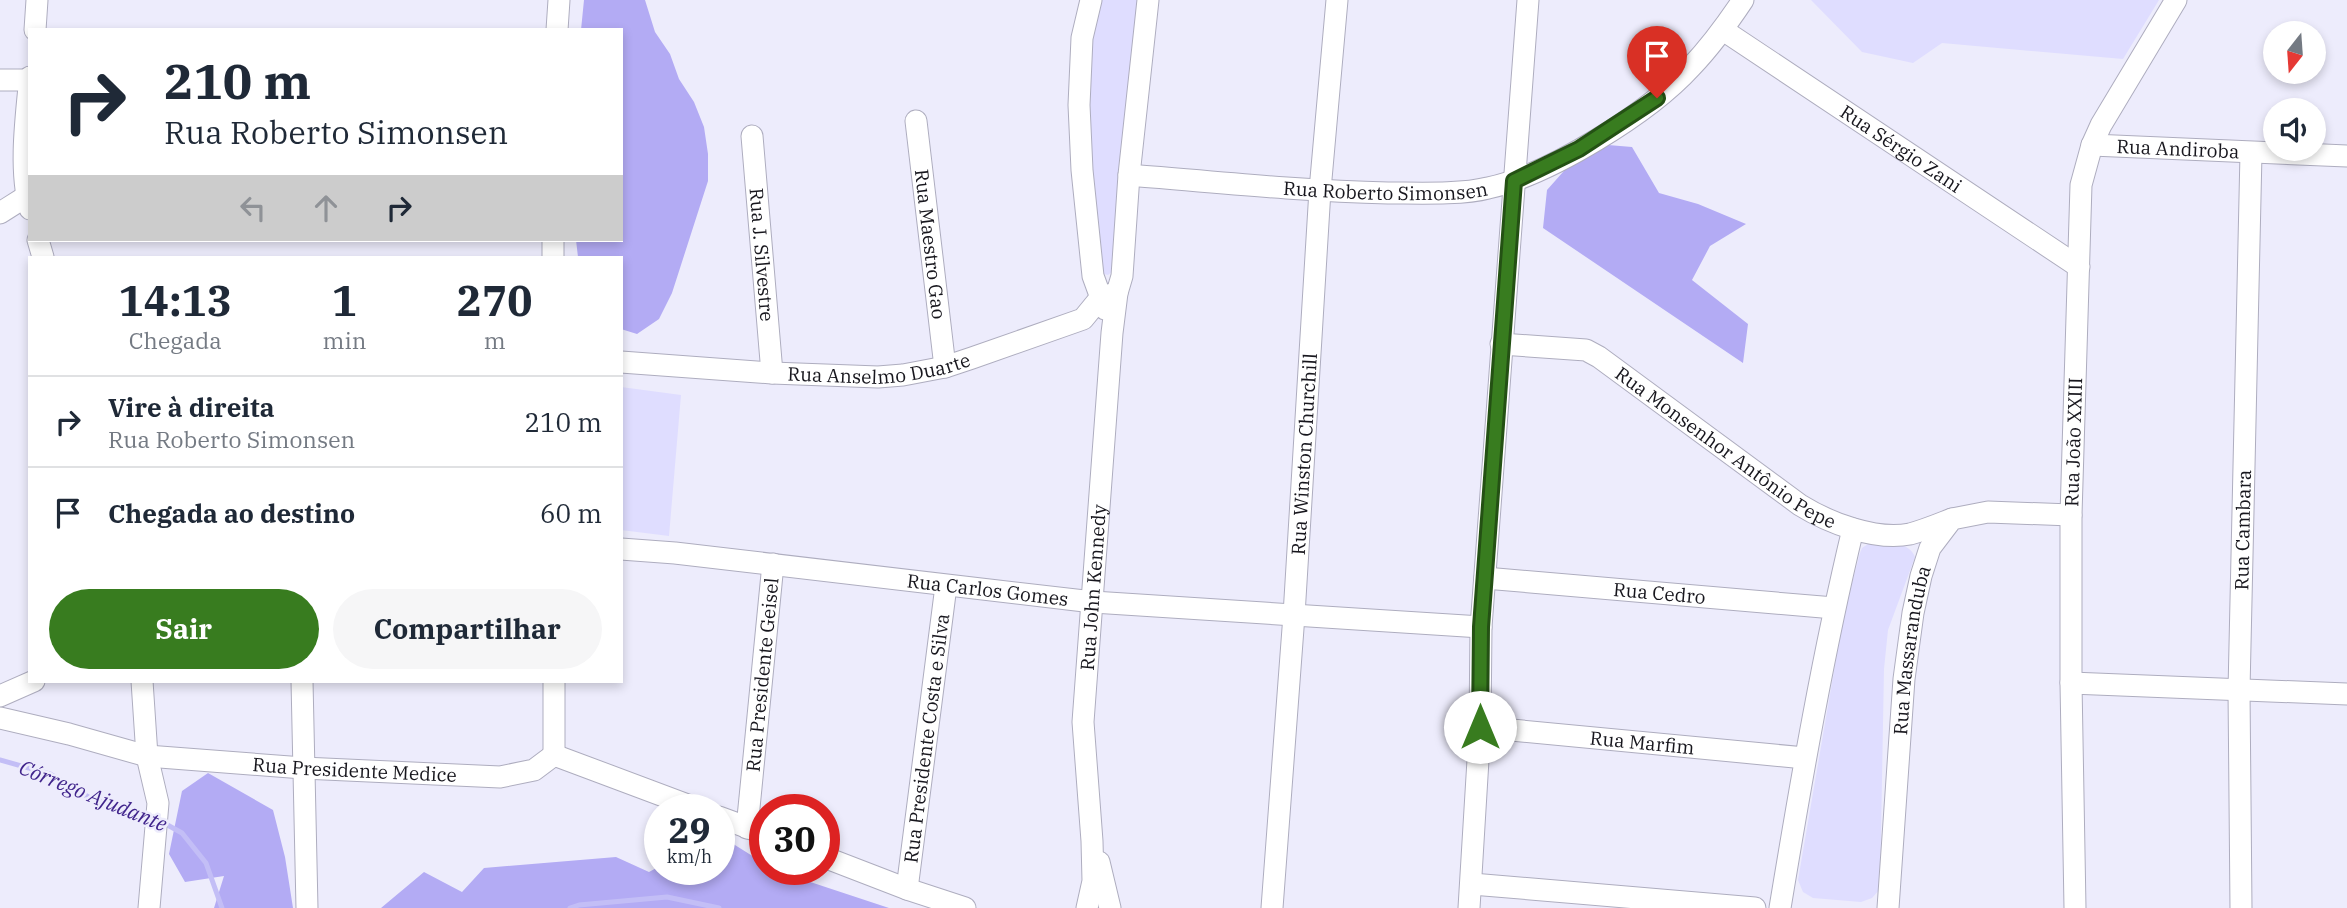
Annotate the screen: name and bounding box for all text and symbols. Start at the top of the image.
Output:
north arrow [2263,21,2326,84]
map controls [2263,21,2326,161]
pin [1627,26,1687,98]
icon: arrive [1638,37,1676,75]
text: 210 m [164,49,311,112]
icon: right [49,56,140,147]
button: sound [2263,98,2326,161]
street label: Rua Sérgio Zani [1836,99,1967,198]
text: Rua Roberto Simonsen [164,111,508,153]
street label: Rua Andiroba [2116,134,2240,163]
street label: Rua Maestro Gao [910,168,951,320]
street label: Rua Roberto Simonsen [1282,176,1490,205]
street label: Rua J. Silvestre [744,187,780,322]
icon: left [234,189,272,227]
icon: ahead [307,189,345,227]
icon: right [380,189,418,227]
text: 14:13 [118,273,232,328]
text: 1 [332,273,357,328]
text: 270 [457,273,532,328]
text: Chegada [129,325,222,355]
text: min [323,325,366,355]
text: m [484,325,506,355]
street label: Rua Anselmo Duarte [787,347,973,389]
street label: Rua Winston Churchill [1286,352,1322,556]
street label: Rua Monsenhor Antônio Pepe [1611,361,1840,534]
street label: Rua João XXIII [2059,377,2087,507]
text: Vire à direita [108,390,275,424]
icon: right [49,403,87,441]
text: 210 m [524,405,602,439]
text: Rua Roberto Simonsen [108,424,355,454]
street label: Rua Cambara [2229,469,2256,591]
icon: arrive [49,494,87,532]
text: Chegada ao destino [108,496,355,530]
text: 60 m [540,496,602,530]
street label: Rua John Kennedy [1075,503,1111,671]
street label: Rua Massaranduba [1888,562,1936,736]
street label: Rua Carlos Gomes [906,568,1070,611]
street label: Rua Presidente Geisel [741,576,784,773]
street label: Rua Cedro [1612,577,1706,609]
button: Sair [49,589,319,669]
button: Compartilhar [333,589,602,669]
street label: Rua Presidente Costa e Silva [898,612,954,864]
position arrow [1443,690,1517,764]
street label: Rua Marfim [1589,726,1696,759]
street label: Rua Presidente Medice [252,752,457,787]
water label: Córrego Ajudante [15,753,172,838]
speed limit sign: 30 [749,794,840,885]
text: 29 [668,807,711,853]
text: km/h [667,845,712,868]

